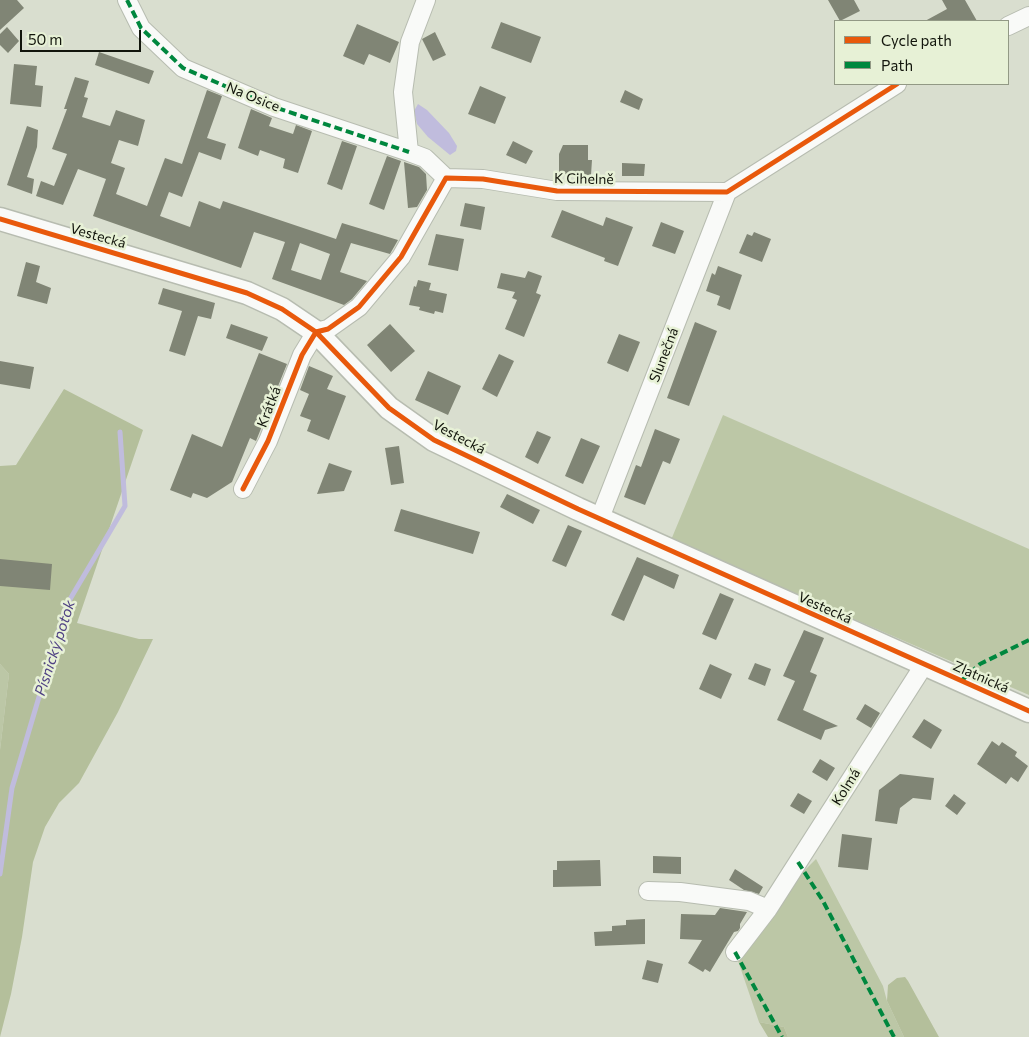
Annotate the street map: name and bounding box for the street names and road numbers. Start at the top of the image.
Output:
street label: Na Osice [224,79,282,115]
street label: K Cihelně [554,170,614,188]
street label: Vestecká [68,220,128,252]
street label: Slunečná [646,325,682,385]
street label: Krátká [254,384,284,430]
street label: Vestecká [430,416,488,458]
street label: Vestecká [795,589,855,627]
street label: Zlatnická [950,657,1012,697]
street label: Kolmá [828,765,864,809]

